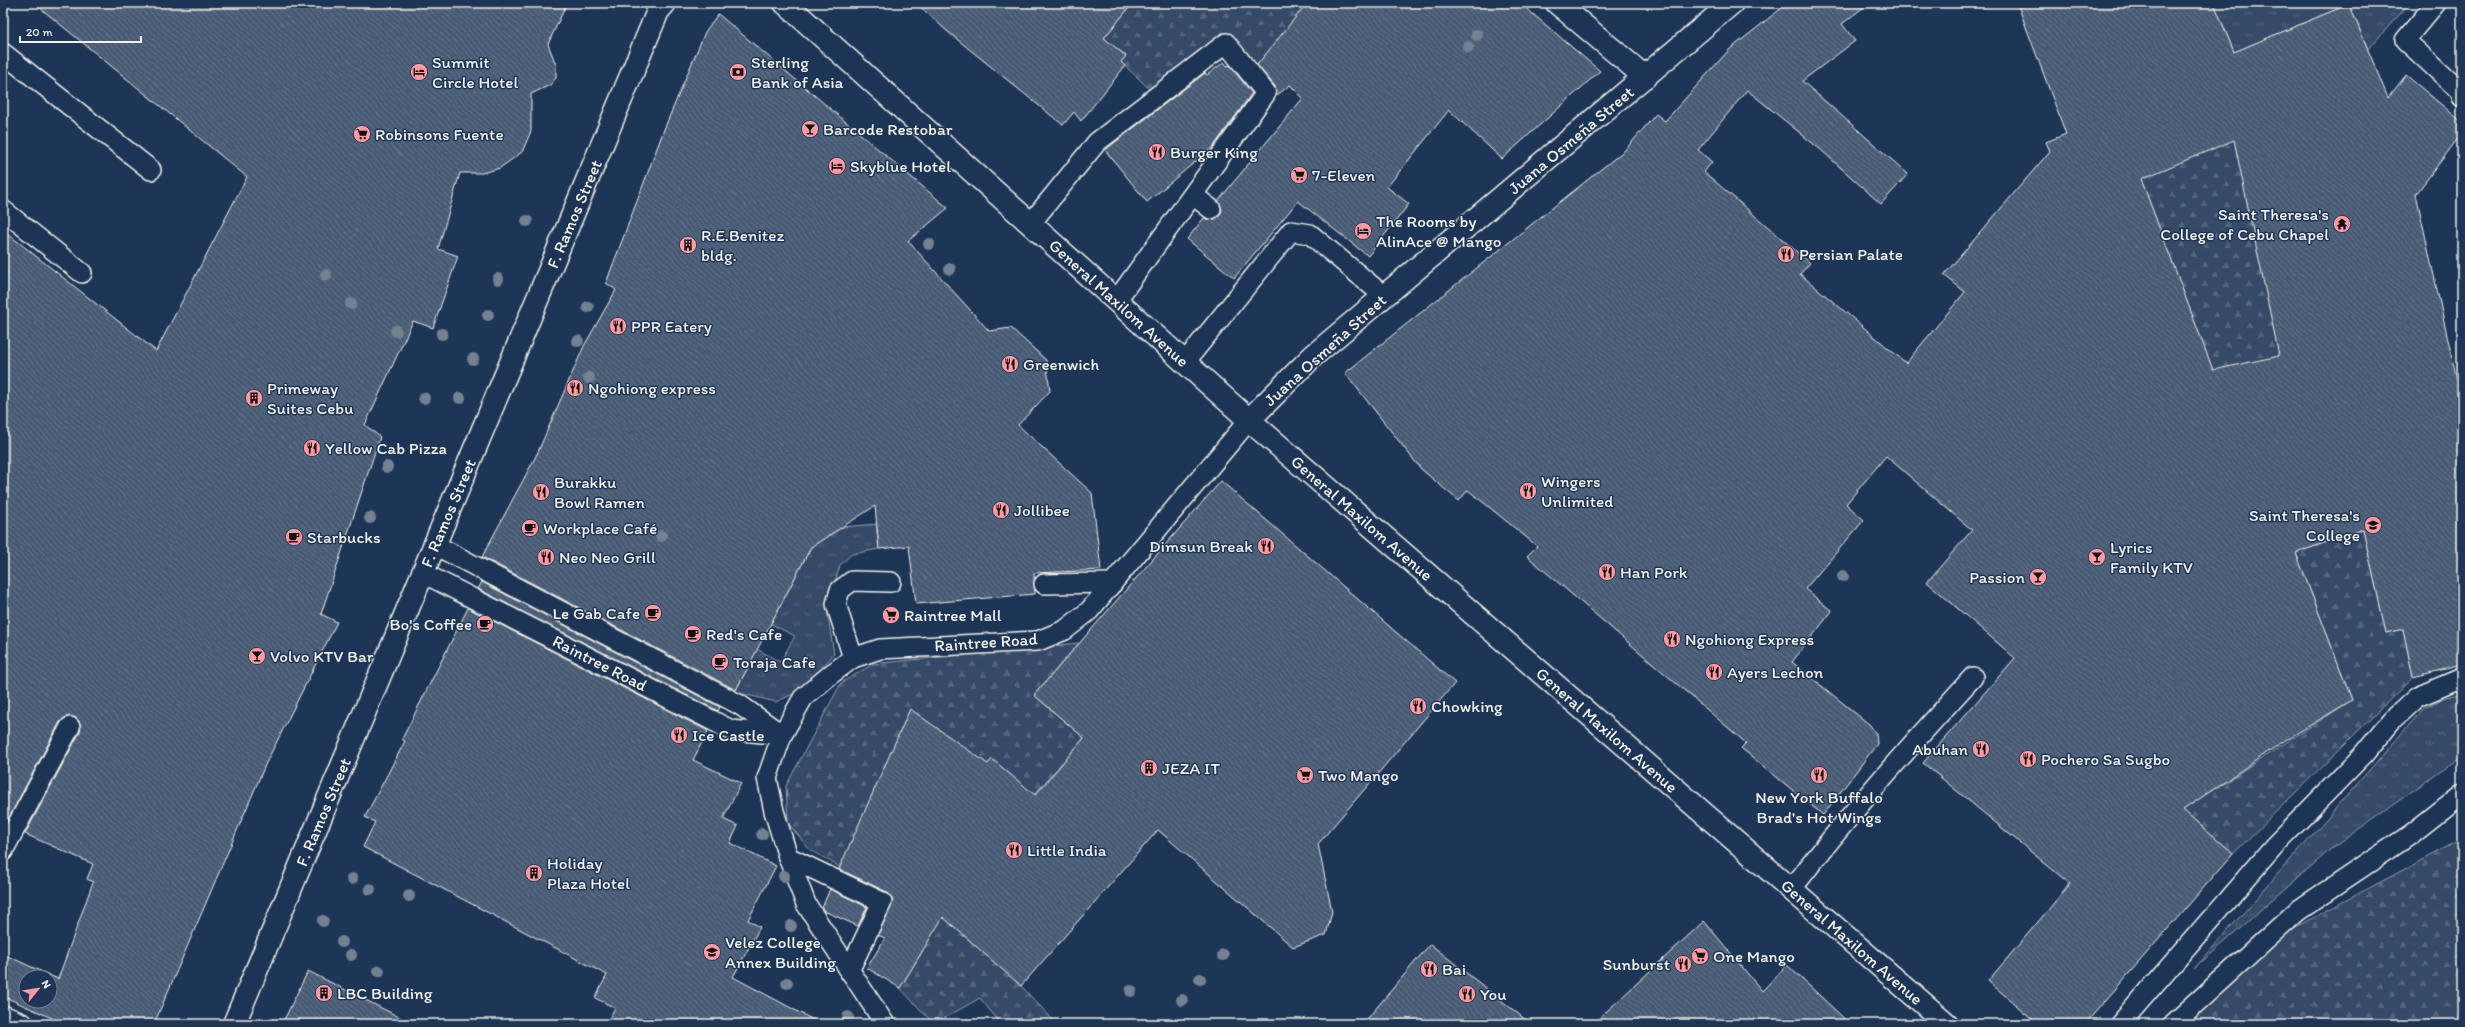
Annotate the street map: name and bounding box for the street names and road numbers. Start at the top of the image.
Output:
street label: Juana Osmeña Street [1504,82,1638,198]
street label: F. Ramos Street [542,156,606,271]
street label: General Maxilom Avenue [1045,235,1193,371]
street label: Juana Osmeña Street [1260,290,1390,410]
street label: General Maxilom Avenue [1287,451,1437,585]
street label: F. Ramos Street [416,455,480,570]
street label: Raintree Road [934,628,1039,656]
street label: Raintree Road [549,631,651,696]
street label: General Maxilom Avenue [1532,663,1682,797]
street label: F. Ramos Street [291,754,355,869]
street label: General Maxilom Avenue [1777,875,1927,1009]

